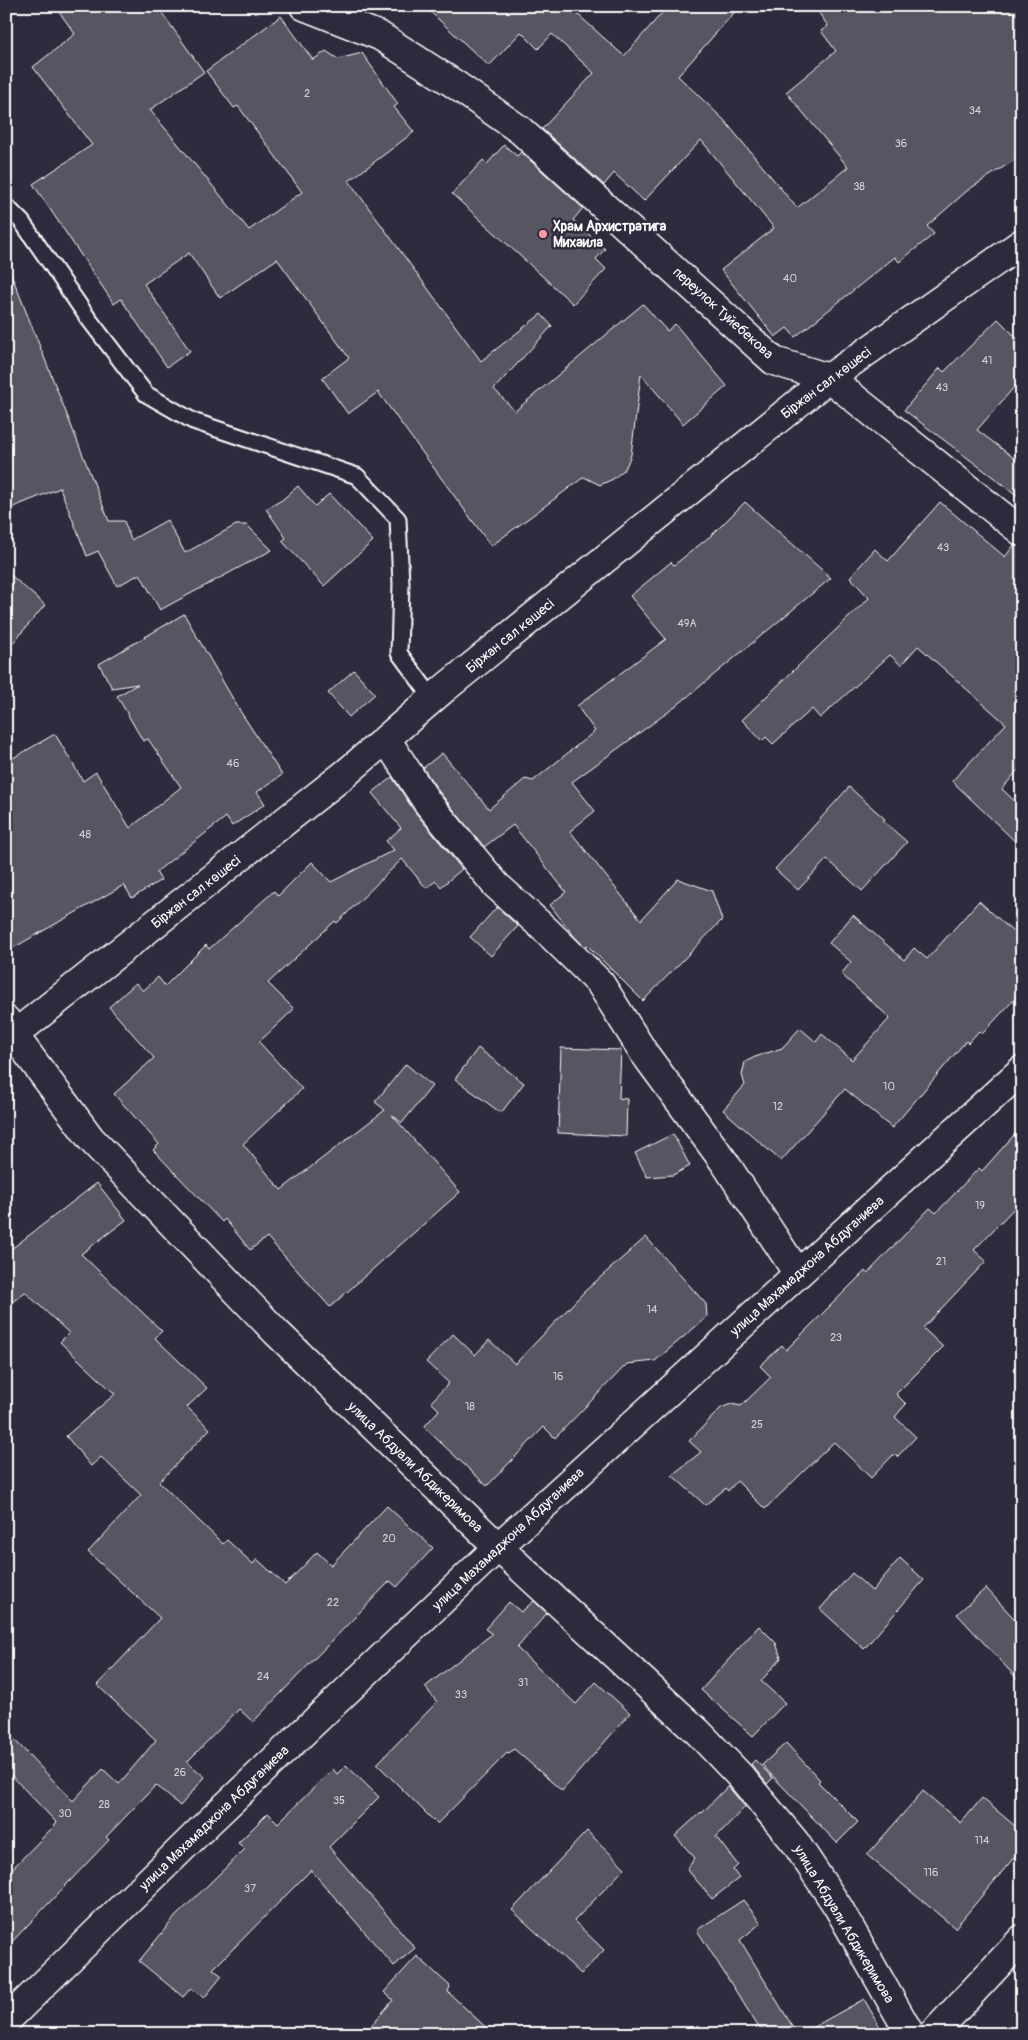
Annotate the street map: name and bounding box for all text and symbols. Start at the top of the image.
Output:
house number: 2 [304,87,310,100]
house number: 34 [969,104,982,117]
house number: 36 [895,137,907,150]
house number: 38 [853,180,865,193]
place label: Храм Архистратига Михаила [553,218,667,251]
marker: Храм Архистратига Михаила [537,228,549,240]
street label: переулок Туйебекова [669,263,777,363]
house number: 40 [783,272,797,285]
street label: Біржан сал көшесі [778,343,875,422]
house number: 41 [982,354,992,367]
house number: 43 [936,381,948,394]
house number: 43 [937,541,949,554]
street label: Біржан сал көшесі [463,595,558,677]
house number: 49А [677,617,697,630]
house number: 46 [227,757,239,770]
house number: 48 [79,828,91,841]
street label: Біржан сал көшесі [148,852,244,932]
house number: 10 [883,1080,895,1093]
house number: 12 [773,1100,783,1113]
street label: улица Махамаджона Абдуганиева [726,1192,888,1340]
house number: 19 [975,1199,985,1212]
house number: 21 [936,1255,946,1268]
house number: 14 [647,1303,658,1316]
house number: 23 [830,1331,842,1344]
house number: 16 [553,1370,563,1383]
street label: улица Абдуали Абдикеримова [343,1397,486,1536]
house number: 18 [465,1400,475,1413]
house number: 25 [751,1418,763,1431]
street label: улица Махамаджона Абдуганиева [428,1464,587,1615]
house number: 20 [382,1532,396,1545]
house number: 22 [327,1596,339,1609]
house number: 24 [257,1670,270,1683]
house number: 31 [518,1676,528,1689]
house number: 33 [455,1688,467,1701]
street label: улица Махамаджона Абдуганиева [135,1742,292,1895]
house number: 26 [174,1766,186,1779]
house number: 35 [333,1794,345,1807]
house number: 28 [98,1798,110,1811]
house number: 30 [58,1807,72,1820]
house number: 114 [975,1834,990,1847]
street label: улица Абдуали Абдикеримова [789,1841,898,2006]
house number: 116 [923,1866,939,1879]
house number: 37 [244,1882,256,1895]

